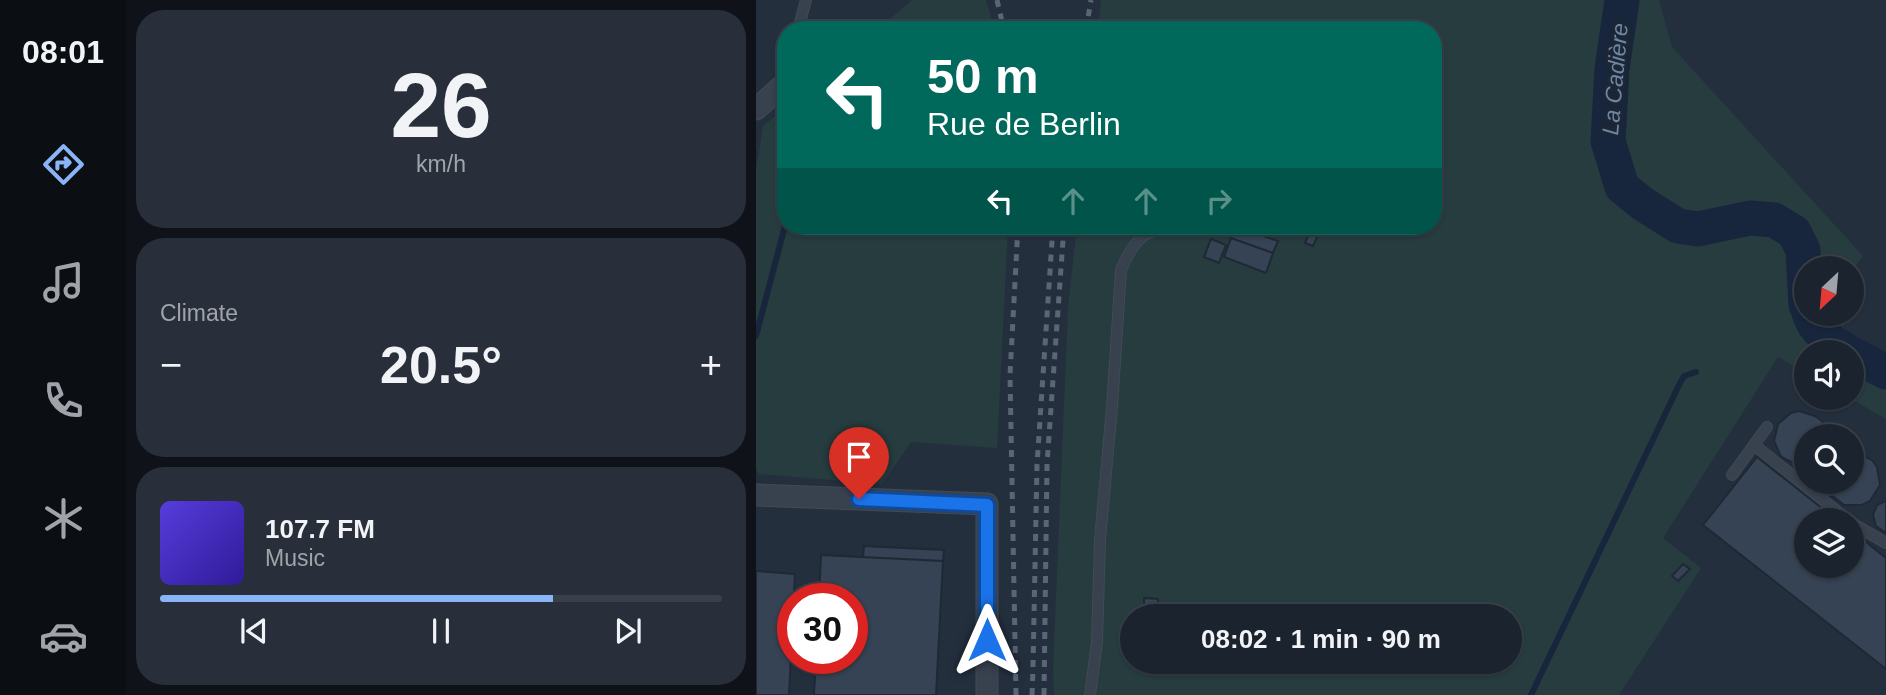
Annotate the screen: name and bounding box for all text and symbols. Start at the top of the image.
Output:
water label: La Cadière [1597,22,1633,136]
text: 08:01 [22,34,104,70]
icon: left [812,49,903,140]
text: 50 m [927,49,1039,103]
text: 26 [390,55,492,156]
text: Rue de Berlin [927,106,1121,142]
icon: directions [39,140,88,189]
text: km/h [416,151,466,177]
icon: left [981,182,1019,220]
icon: ahead [1054,182,1092,220]
icon: ahead [1127,182,1165,220]
icon: right [1200,182,1238,220]
north arrow [1794,256,1864,326]
map controls [1794,256,1864,578]
icon: music [39,258,88,307]
text: Climate [160,300,238,326]
text: 20.5° [380,336,502,394]
button: sound [1794,340,1864,410]
text: − [160,344,182,386]
text: + [700,344,722,386]
icon: phone [39,376,88,425]
button: search [1794,424,1864,494]
pin [829,427,889,499]
icon: arrive [840,438,878,476]
icon: climate [39,494,88,543]
button: layers [1794,508,1864,578]
text: 107.7 FM [265,514,375,544]
text: Music [265,545,325,571]
speed limit sign: 30 [777,583,868,674]
position arrow [950,603,1024,677]
icon: car [39,612,88,661]
icon: previous [235,612,273,650]
icon: pause [422,612,460,650]
icon: next [609,612,647,650]
text: 08:02 · 1 min · 90 m [1201,624,1441,654]

